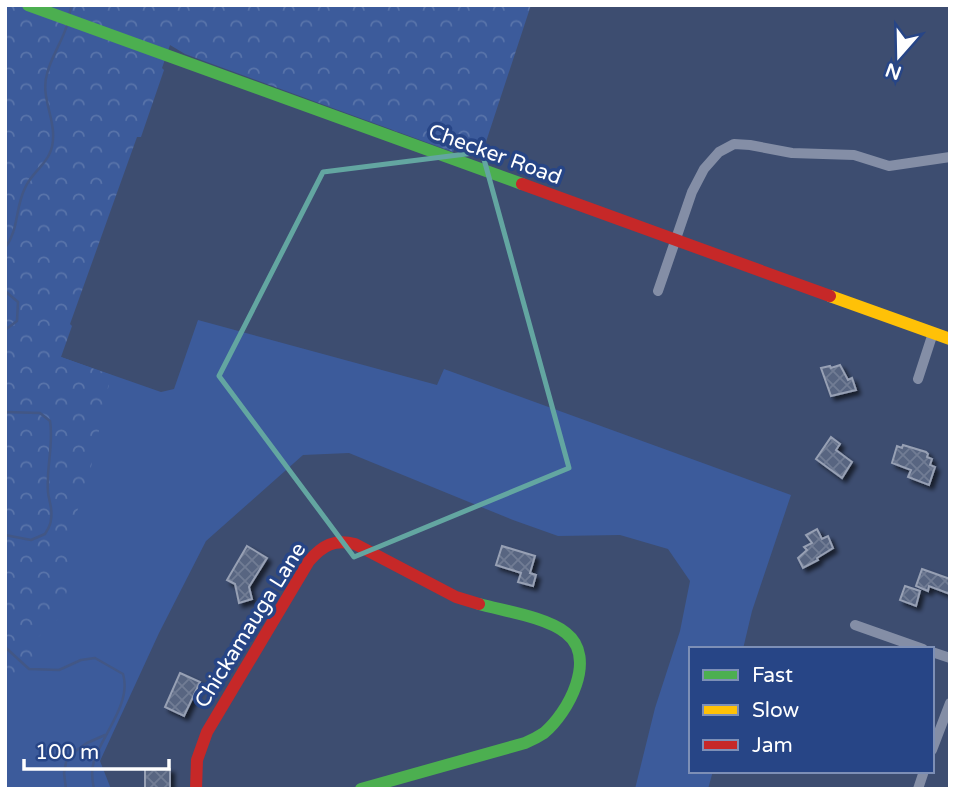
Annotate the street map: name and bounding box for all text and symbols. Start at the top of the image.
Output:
north arrow [864,21,934,91]
text: N [883,58,904,84]
street label: Checker Road [425,119,565,190]
street label: Chickamauga Lane [190,538,311,712]
legend [689,647,934,773]
text: Fast [752,663,793,688]
text: Slow [752,698,800,723]
scale bar [24,728,170,772]
text: Jam [752,733,793,758]
text: 100 m [35,740,99,765]

